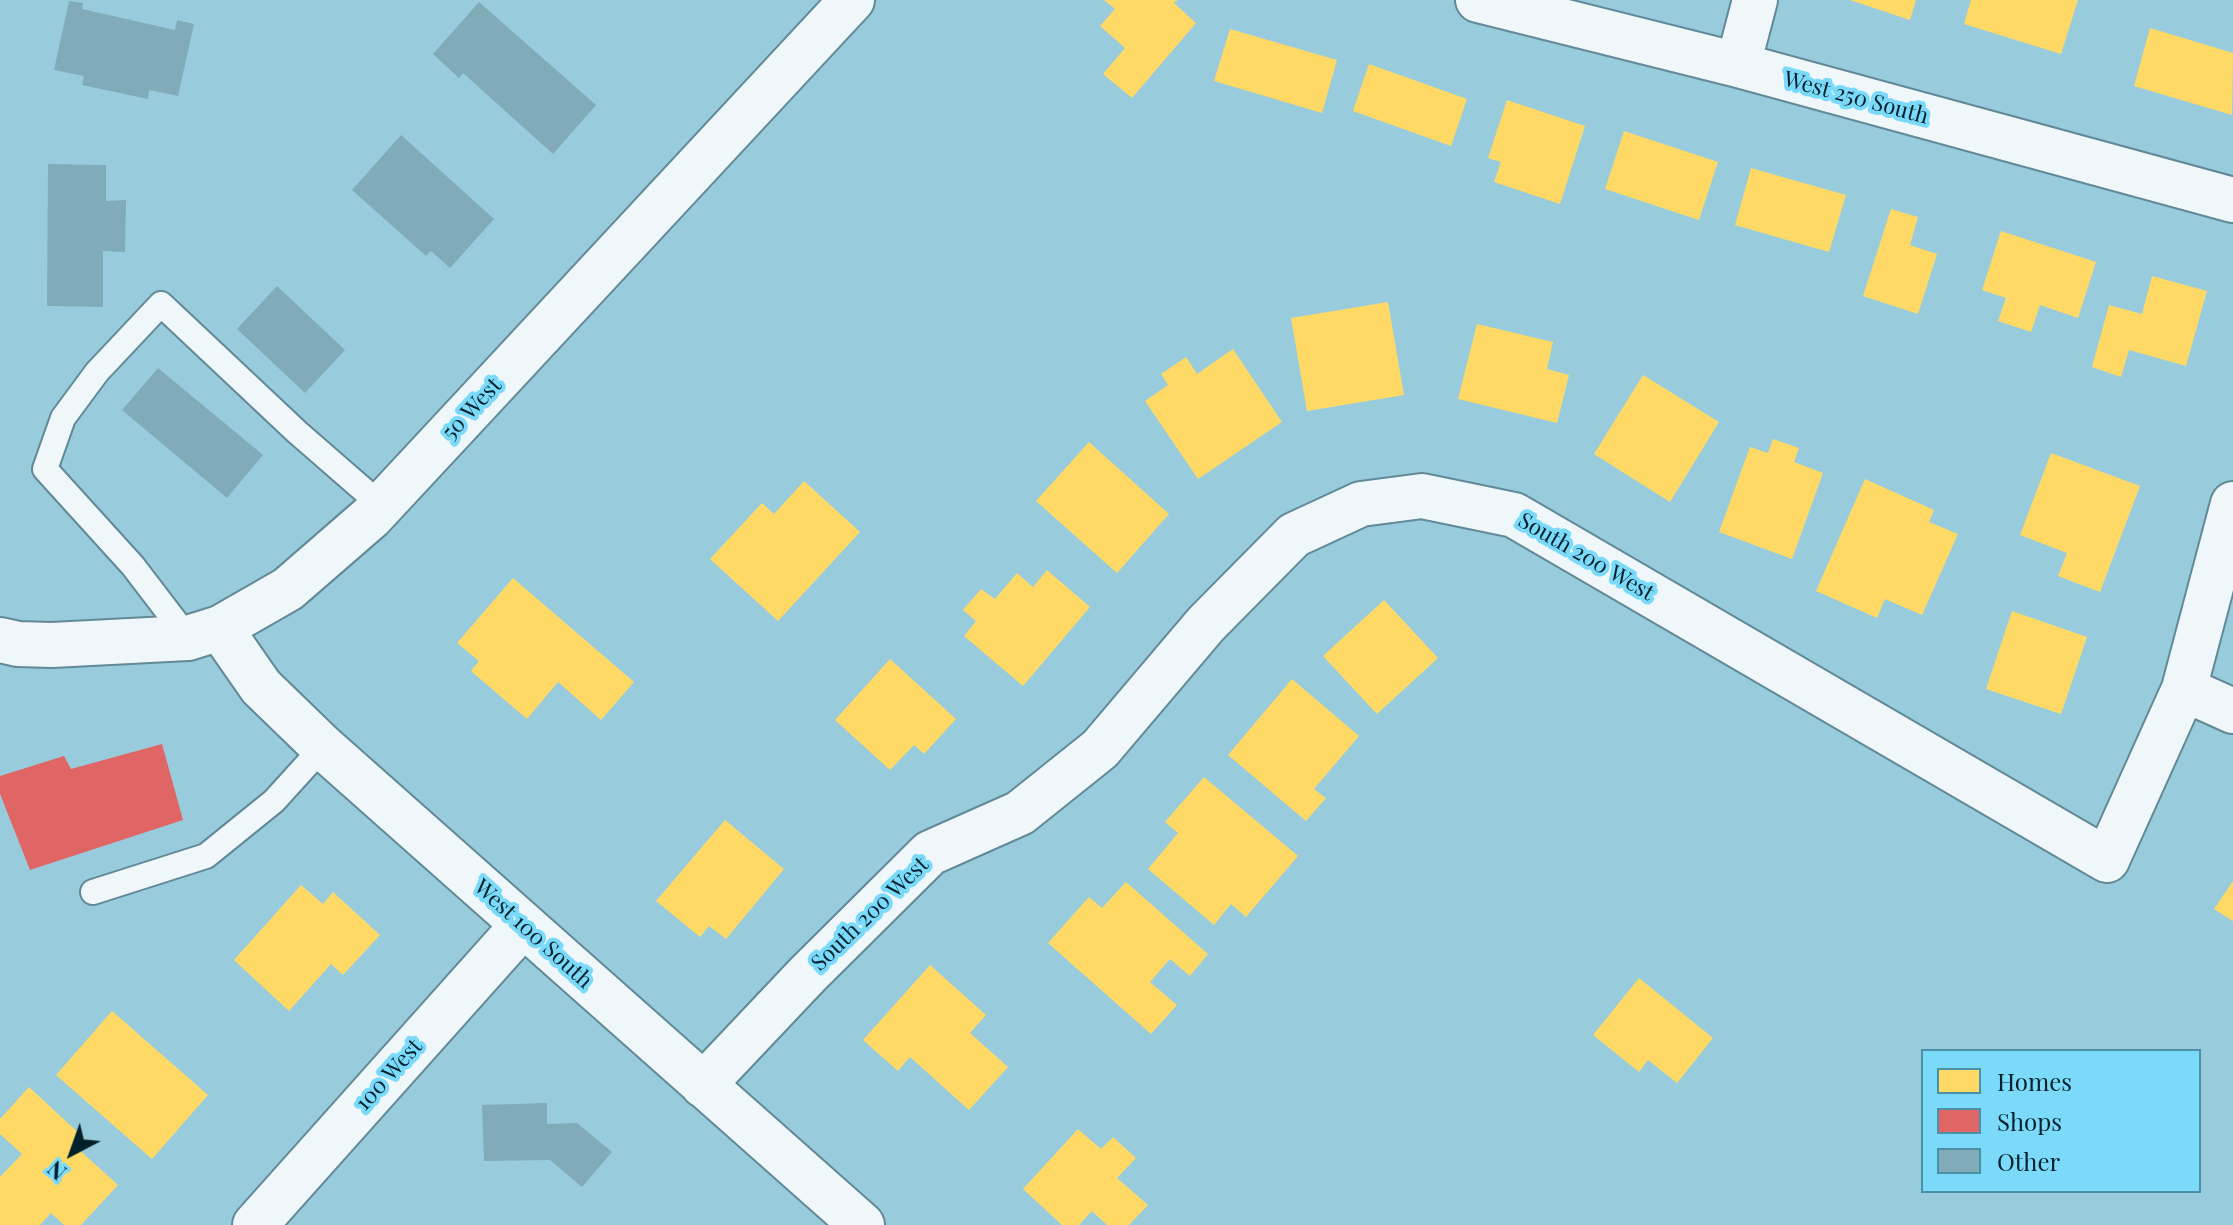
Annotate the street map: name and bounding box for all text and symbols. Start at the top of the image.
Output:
street label: West 250 South [1781,66,1931,130]
street label: 50 West [437,373,507,445]
street label: South 200 West [1513,507,1659,607]
street label: South 200 West [806,852,934,976]
street label: West 100 South [468,874,598,994]
street label: 100 West [350,1034,428,1116]
legend [1921,1049,2201,1193]
text: Homes [1997,1065,2072,1097]
text: Shops [1997,1105,2062,1137]
north arrow [32,1113,112,1193]
text: Other [1997,1145,2060,1177]
text: N [40,1155,72,1188]

